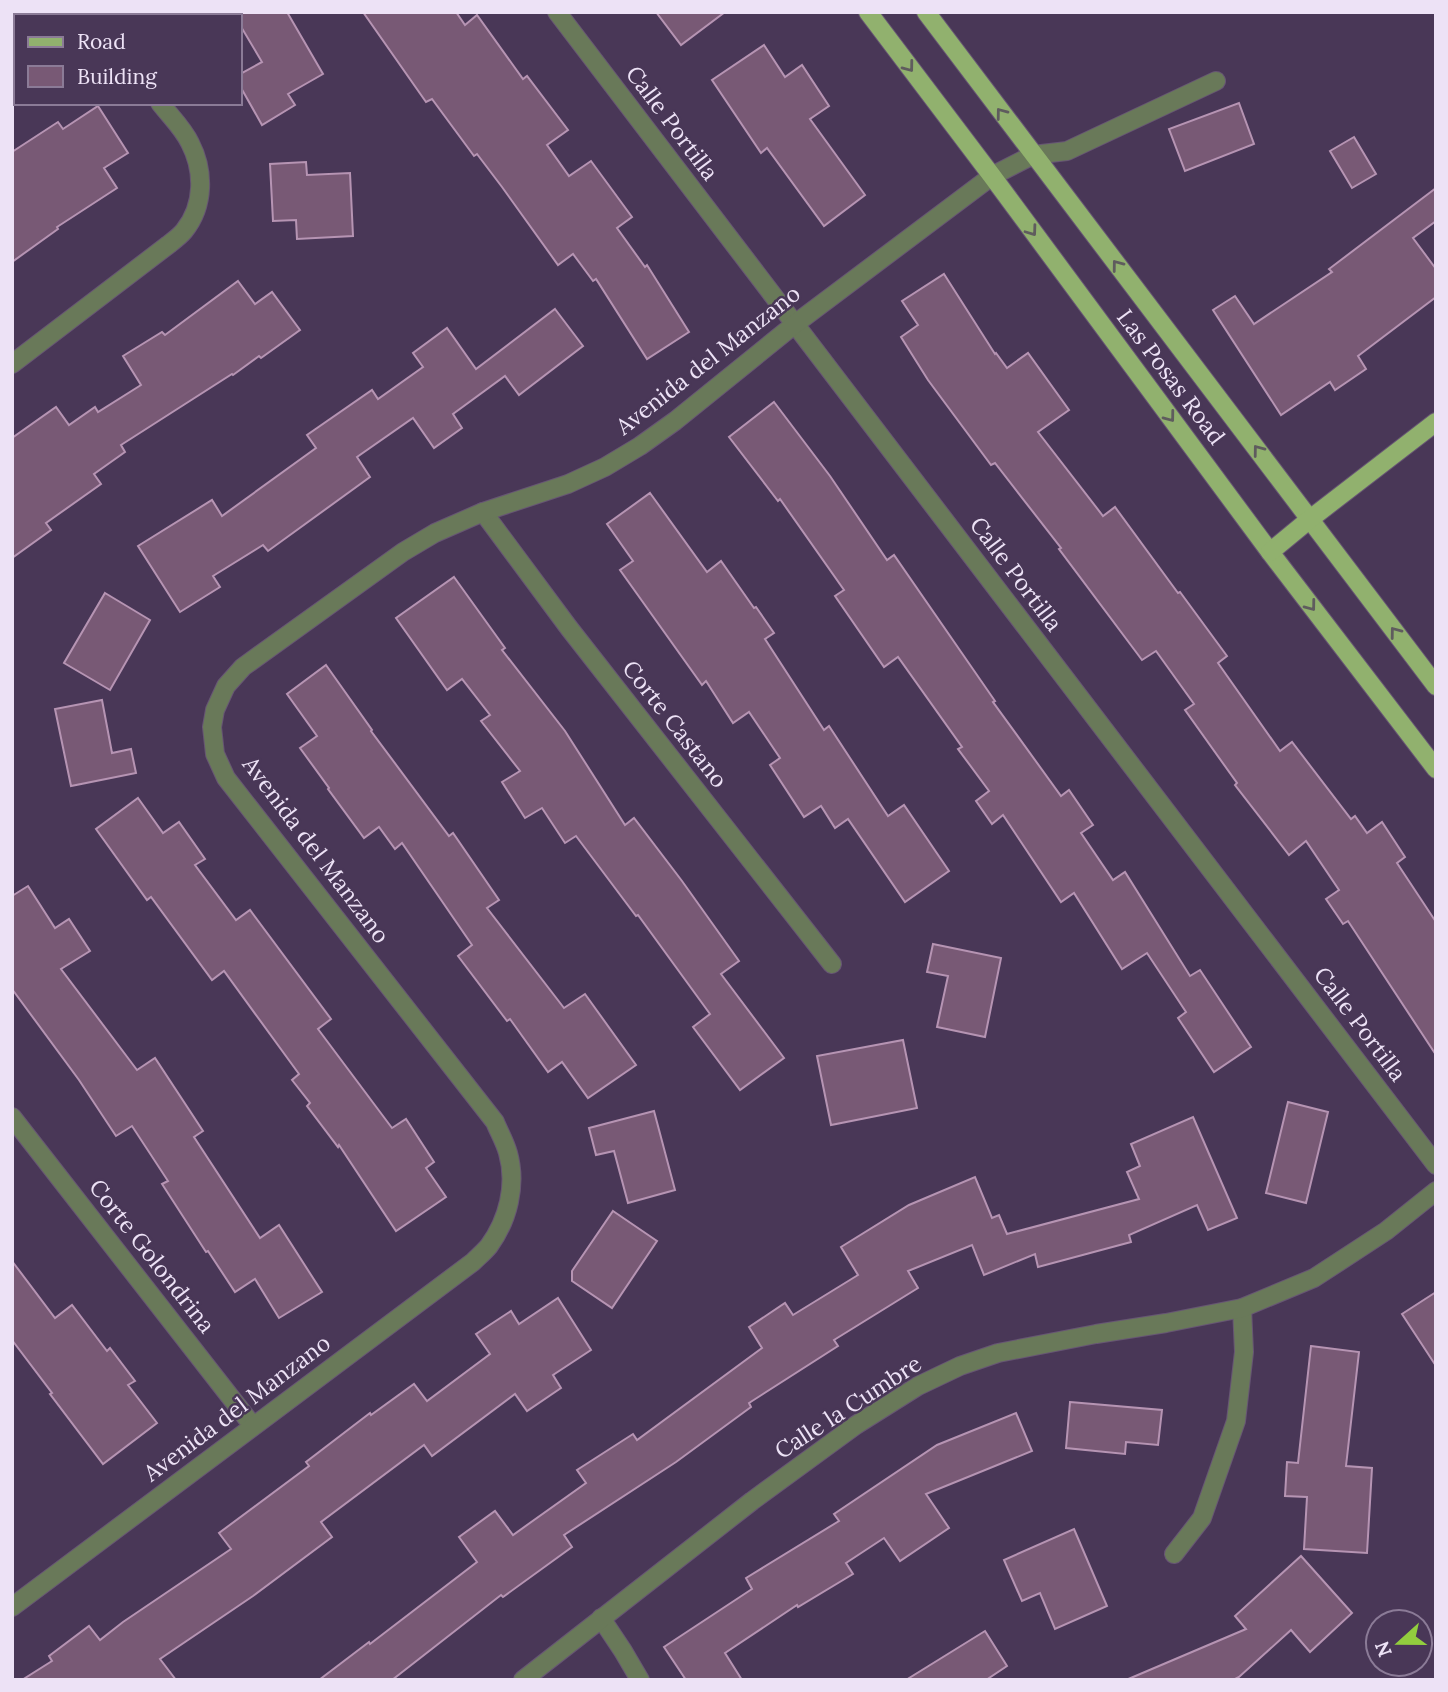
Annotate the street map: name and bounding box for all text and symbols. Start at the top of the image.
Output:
legend [14,14,242,105]
text: Road [77,28,126,55]
one-way arrow [901,59,914,72]
street label: Calle Portilla [620,60,725,186]
text: Building [77,63,157,90]
one-way arrow [997,108,1010,121]
one-way arrow [1024,223,1037,236]
one-way arrow [1112,261,1125,273]
street label: Avenida del Manzano [609,278,806,441]
street label: Las Posas Road [1111,303,1232,450]
one-way arrow [1161,409,1174,422]
one-way arrow [1253,445,1266,458]
street label: Calle Portilla [964,511,1069,637]
one-way arrow [1303,599,1316,611]
one-way arrow [1390,627,1403,639]
street label: Corte Castano [617,654,734,793]
street label: Avenida del Manzano [236,750,396,949]
street label: Calle Portilla [1308,961,1413,1087]
street label: Corte Golondrina [83,1173,222,1339]
street label: Avenida del Manzano [137,1328,336,1488]
street label: Calle la Cumbre [769,1348,927,1465]
north arrow [1364,1608,1434,1678]
text: N [1369,1638,1397,1660]

